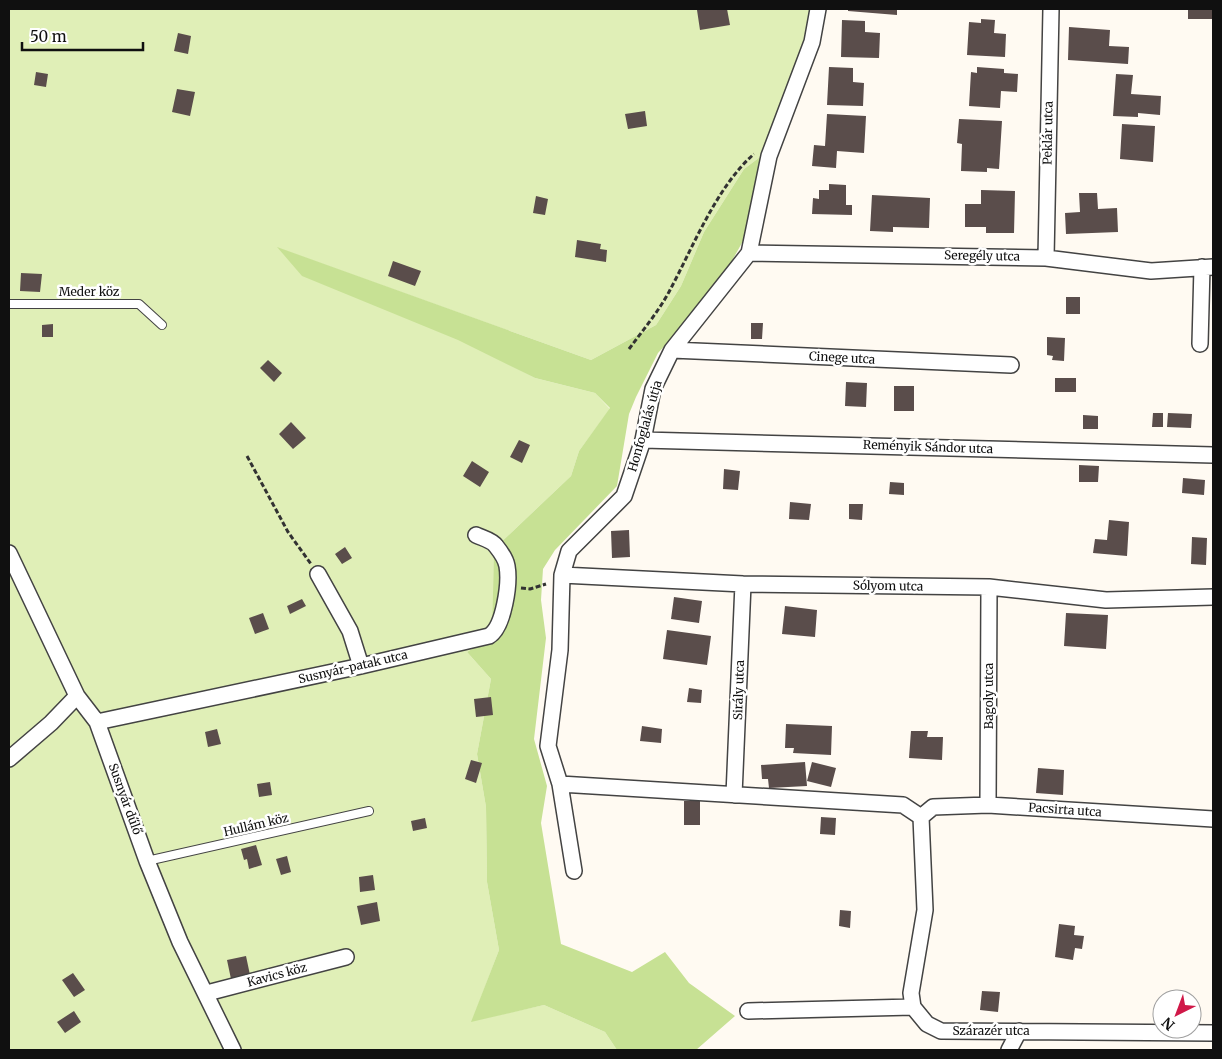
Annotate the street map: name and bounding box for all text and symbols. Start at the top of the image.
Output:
scale bar [22,20,144,52]
text: 50 m [30,27,67,46]
street label: Peklár utca [1039,100,1056,165]
street label: Seregély utca [944,247,1021,264]
street label: Meder köz [59,284,120,299]
street label: Cinege utca [808,348,876,367]
street label: Honfoglalás útja [624,378,665,473]
street label: Reményik Sándor utca [863,437,994,456]
street label: Sólyom utca [853,577,924,594]
street label: Susnyár-patak utca [297,647,409,686]
street label: Sirály utca [730,659,747,720]
street label: Bagoly utca [981,662,996,729]
street label: Susnyár dűlő [106,761,145,837]
street label: Pacsirta utca [1028,799,1103,820]
street label: Hullám köz [222,810,290,839]
street label: Kavics köz [245,959,309,990]
north arrow [1152,989,1202,1039]
text: N [1158,1013,1178,1034]
street label: Szárazér utca [952,1023,1030,1038]

